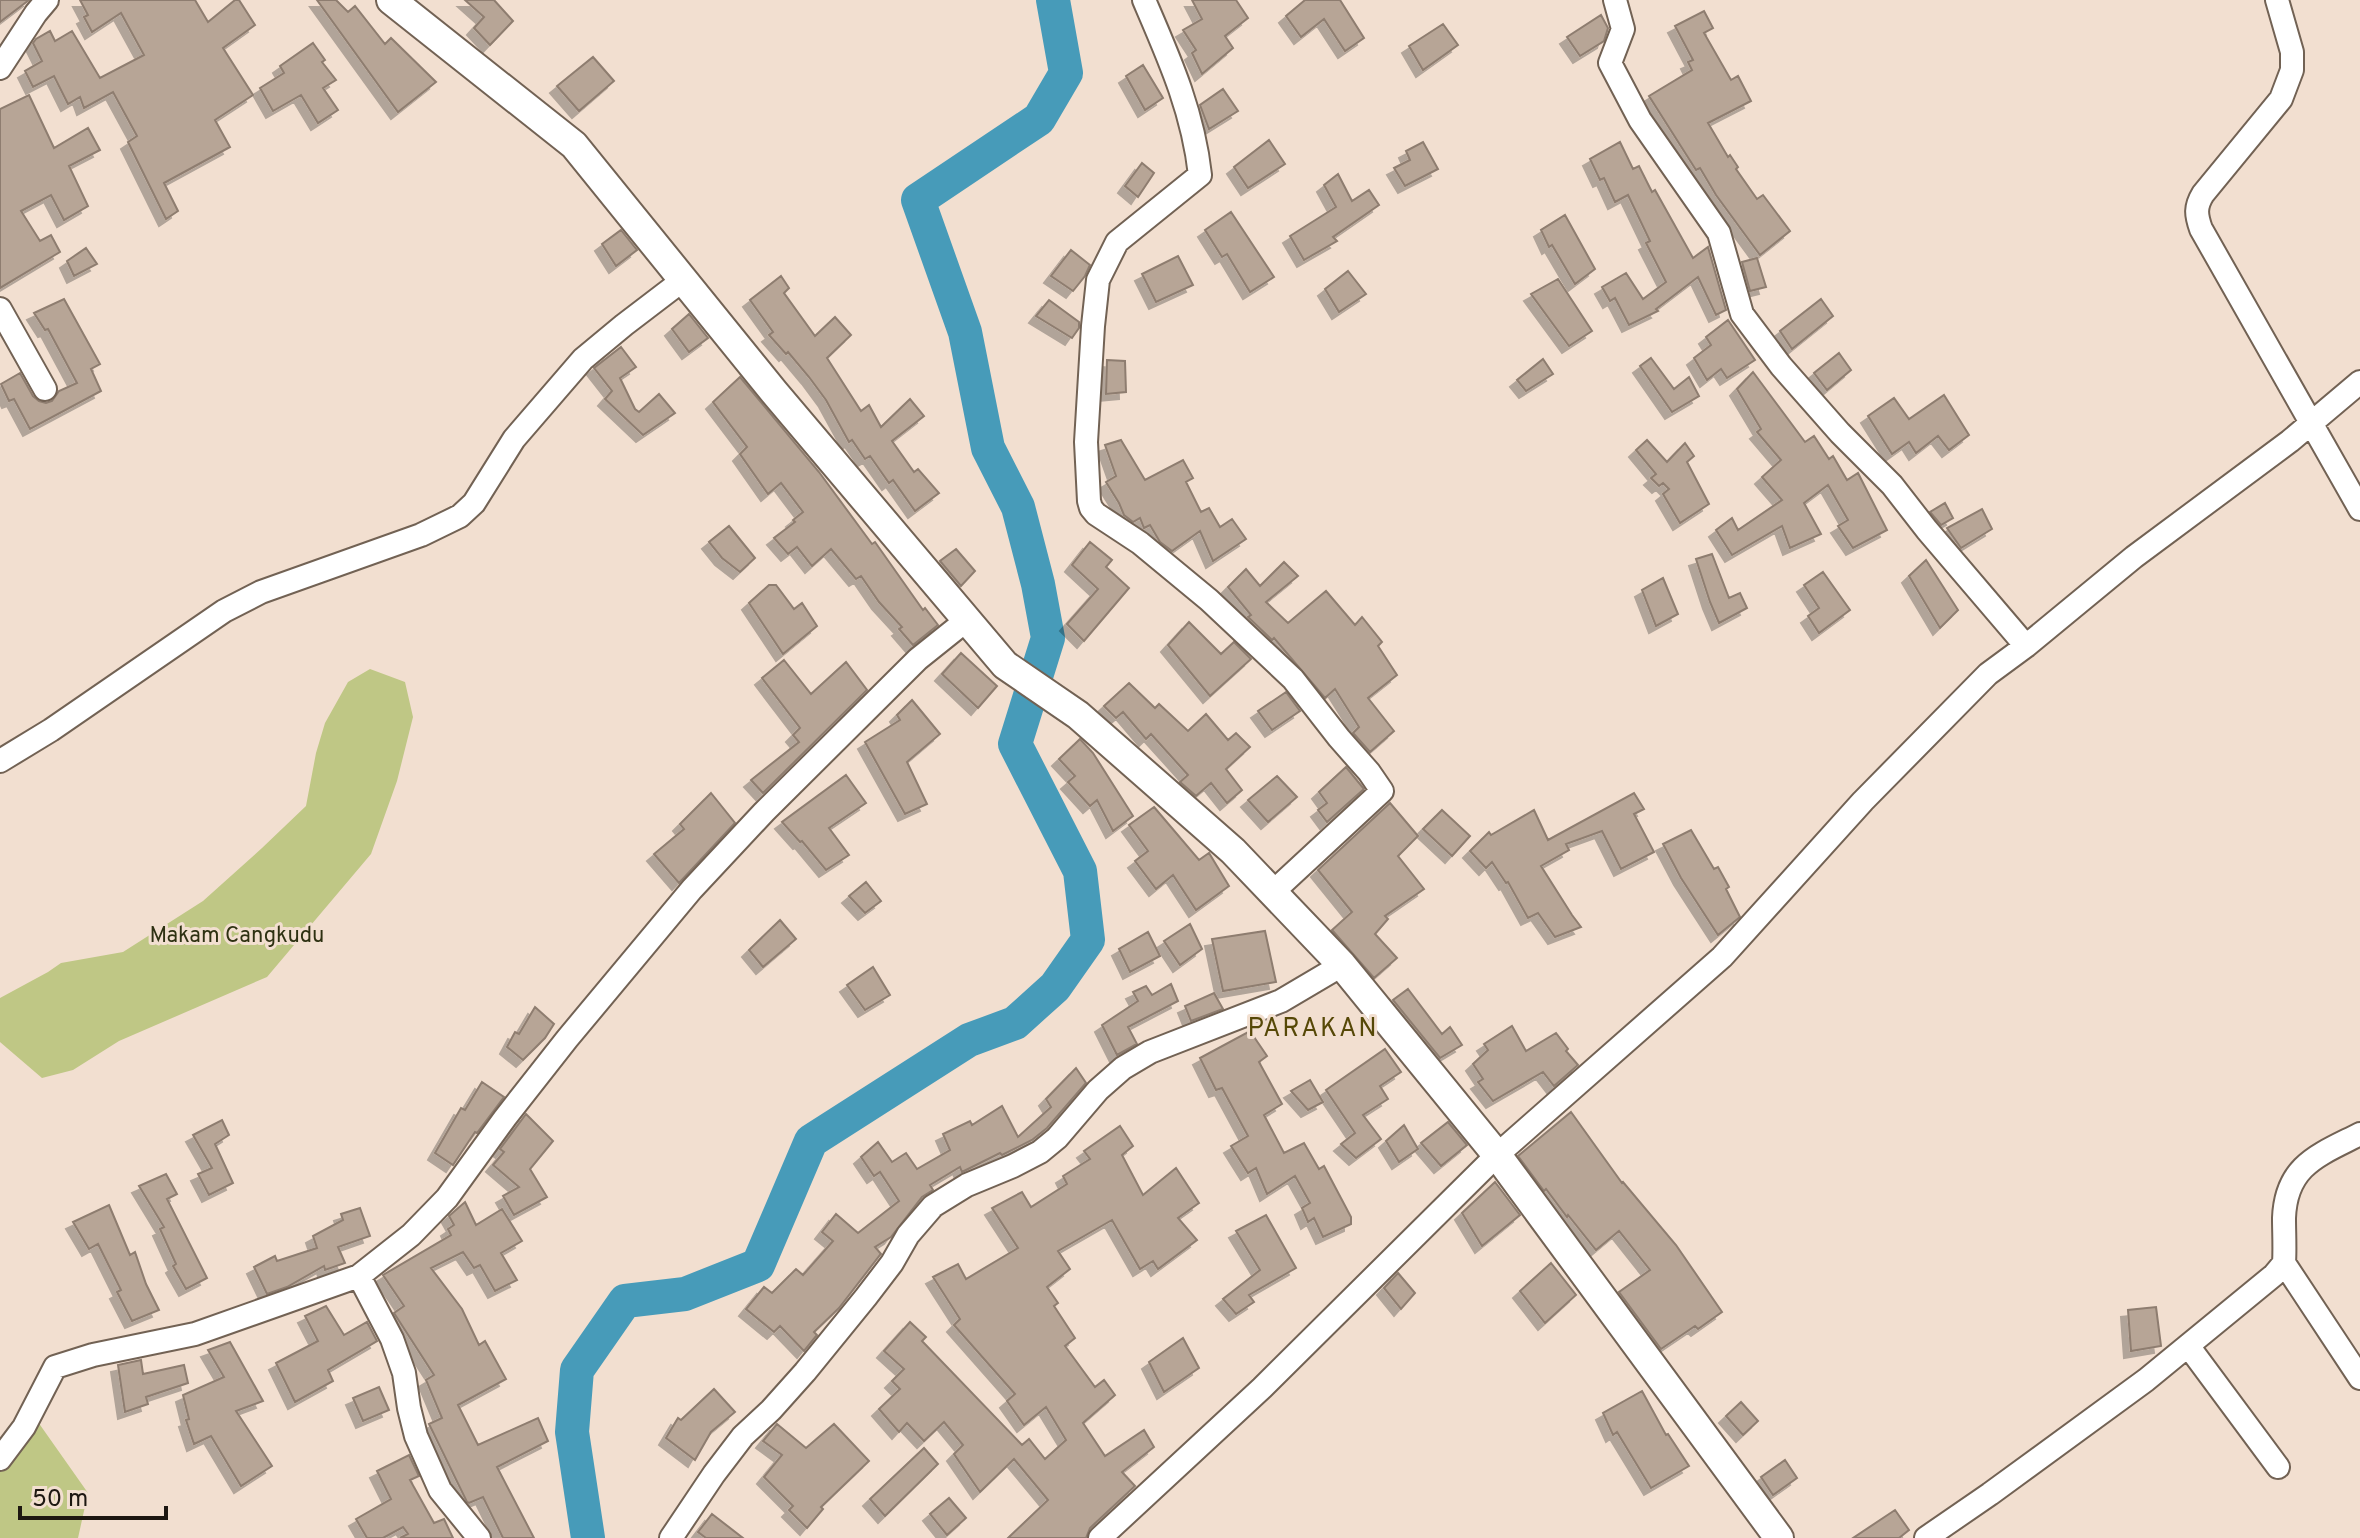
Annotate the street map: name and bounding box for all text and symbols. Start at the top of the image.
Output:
park label: Makam Cangkudu [150,923,324,950]
district label: PARAKAN [1247,1013,1379,1046]
scale bar [20,1470,166,1520]
text: 50 m [32,1485,88,1515]

